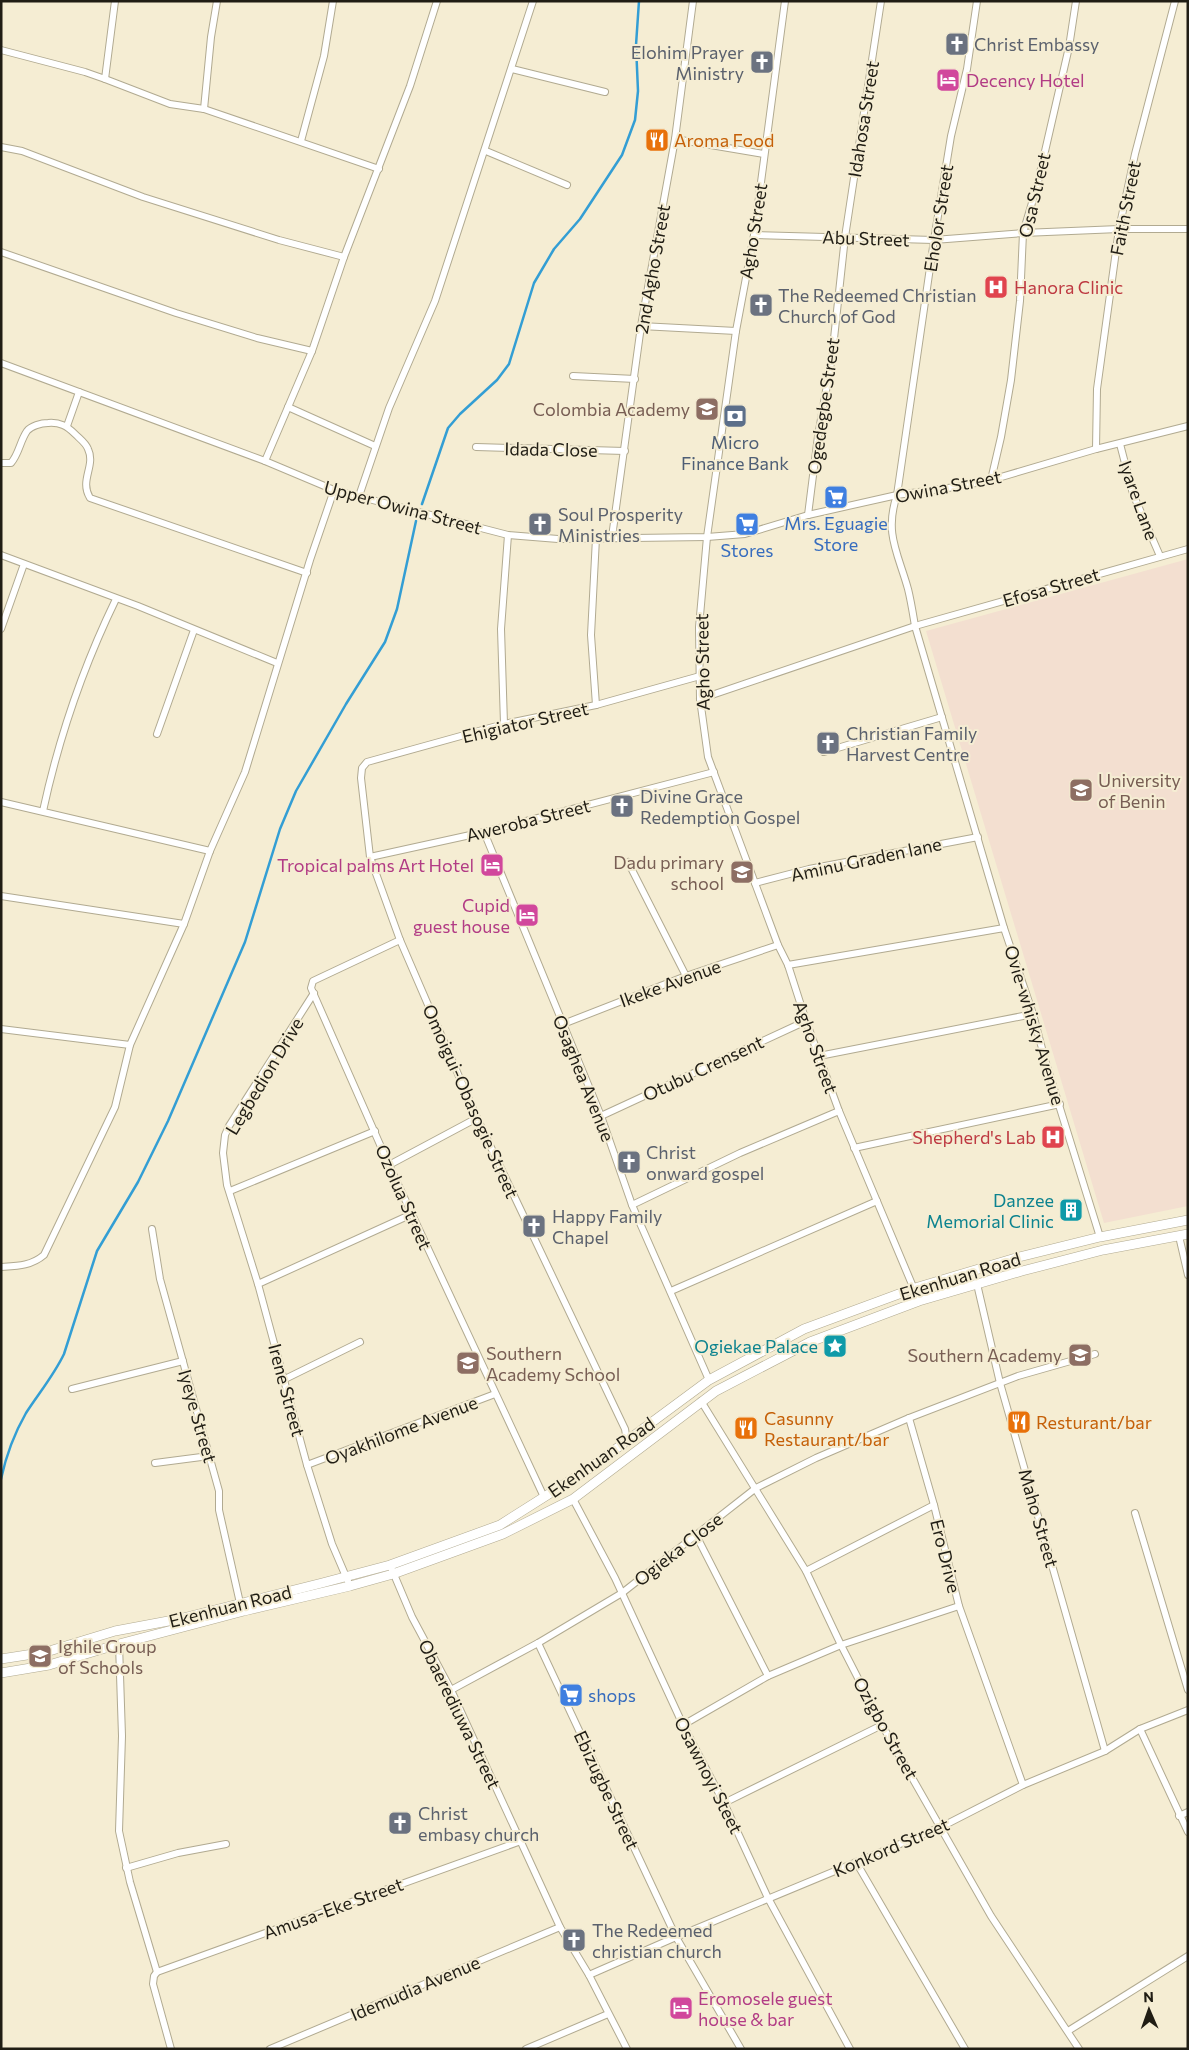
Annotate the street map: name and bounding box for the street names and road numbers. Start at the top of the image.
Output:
street label: Idahosa Street [843,59,883,179]
street label: Osa Street [1014,150,1054,240]
street label: Faith Street [1105,159,1145,257]
street label: Eholor Street [919,163,957,273]
street label: Agho Street [735,181,771,281]
street label: 2nd Agho Street [630,202,674,336]
street label: Abu Street [822,225,910,251]
street label: Ogedegbe Street [803,336,843,476]
street label: Idada Close [504,437,598,461]
street label: Iyare Lane [1114,457,1164,543]
street label: Owina Street [893,465,1003,507]
street label: Upper Owina Street [322,475,484,539]
street label: Efosa Street [1000,563,1102,611]
street label: Agho Street [690,613,714,711]
street label: Ehigiator Street [460,697,590,747]
street label: Aweroba Street [464,794,592,846]
street label: Aminu Graden lane [789,832,943,886]
street label: Ovie-whisky Avenue [1000,943,1070,1107]
street label: Ikeke Avenue [616,955,724,1011]
street label: Agho Street [789,998,843,1096]
street label: Omoigui-Obasogie Street [418,1001,524,1201]
street label: Osaghea Avenue [549,1011,619,1145]
street label: Legbedion Drive [220,1013,308,1139]
street label: Otubu Crensent [639,1030,767,1106]
street label: Ozolua Street [371,1141,437,1253]
street label: Ekenhuan Road [897,1247,1023,1305]
street label: Irene Street [264,1341,310,1439]
street label: Iyeye Street [174,1367,222,1465]
street label: Oyakhilome Avenue [321,1391,481,1469]
street label: Ekenhuan Road [543,1412,659,1502]
street label: Maho Street [1014,1466,1064,1570]
street label: Ogieka Close [629,1508,727,1590]
street label: Ero Drive [926,1517,966,1595]
street label: Ekenhuan Road [166,1580,294,1632]
street label: Obaerediuwa Street [414,1636,506,1792]
street label: Ozigbo Street [849,1673,923,1783]
street label: Osawnoyi Steet [670,1713,748,1837]
street label: Ebizugbe Street [570,1727,644,1853]
street label: Konkord Street [830,1813,952,1881]
street label: Amusa-Eke Street [260,1872,406,1944]
street label: Idemudia Avenue [347,1951,483,2025]

